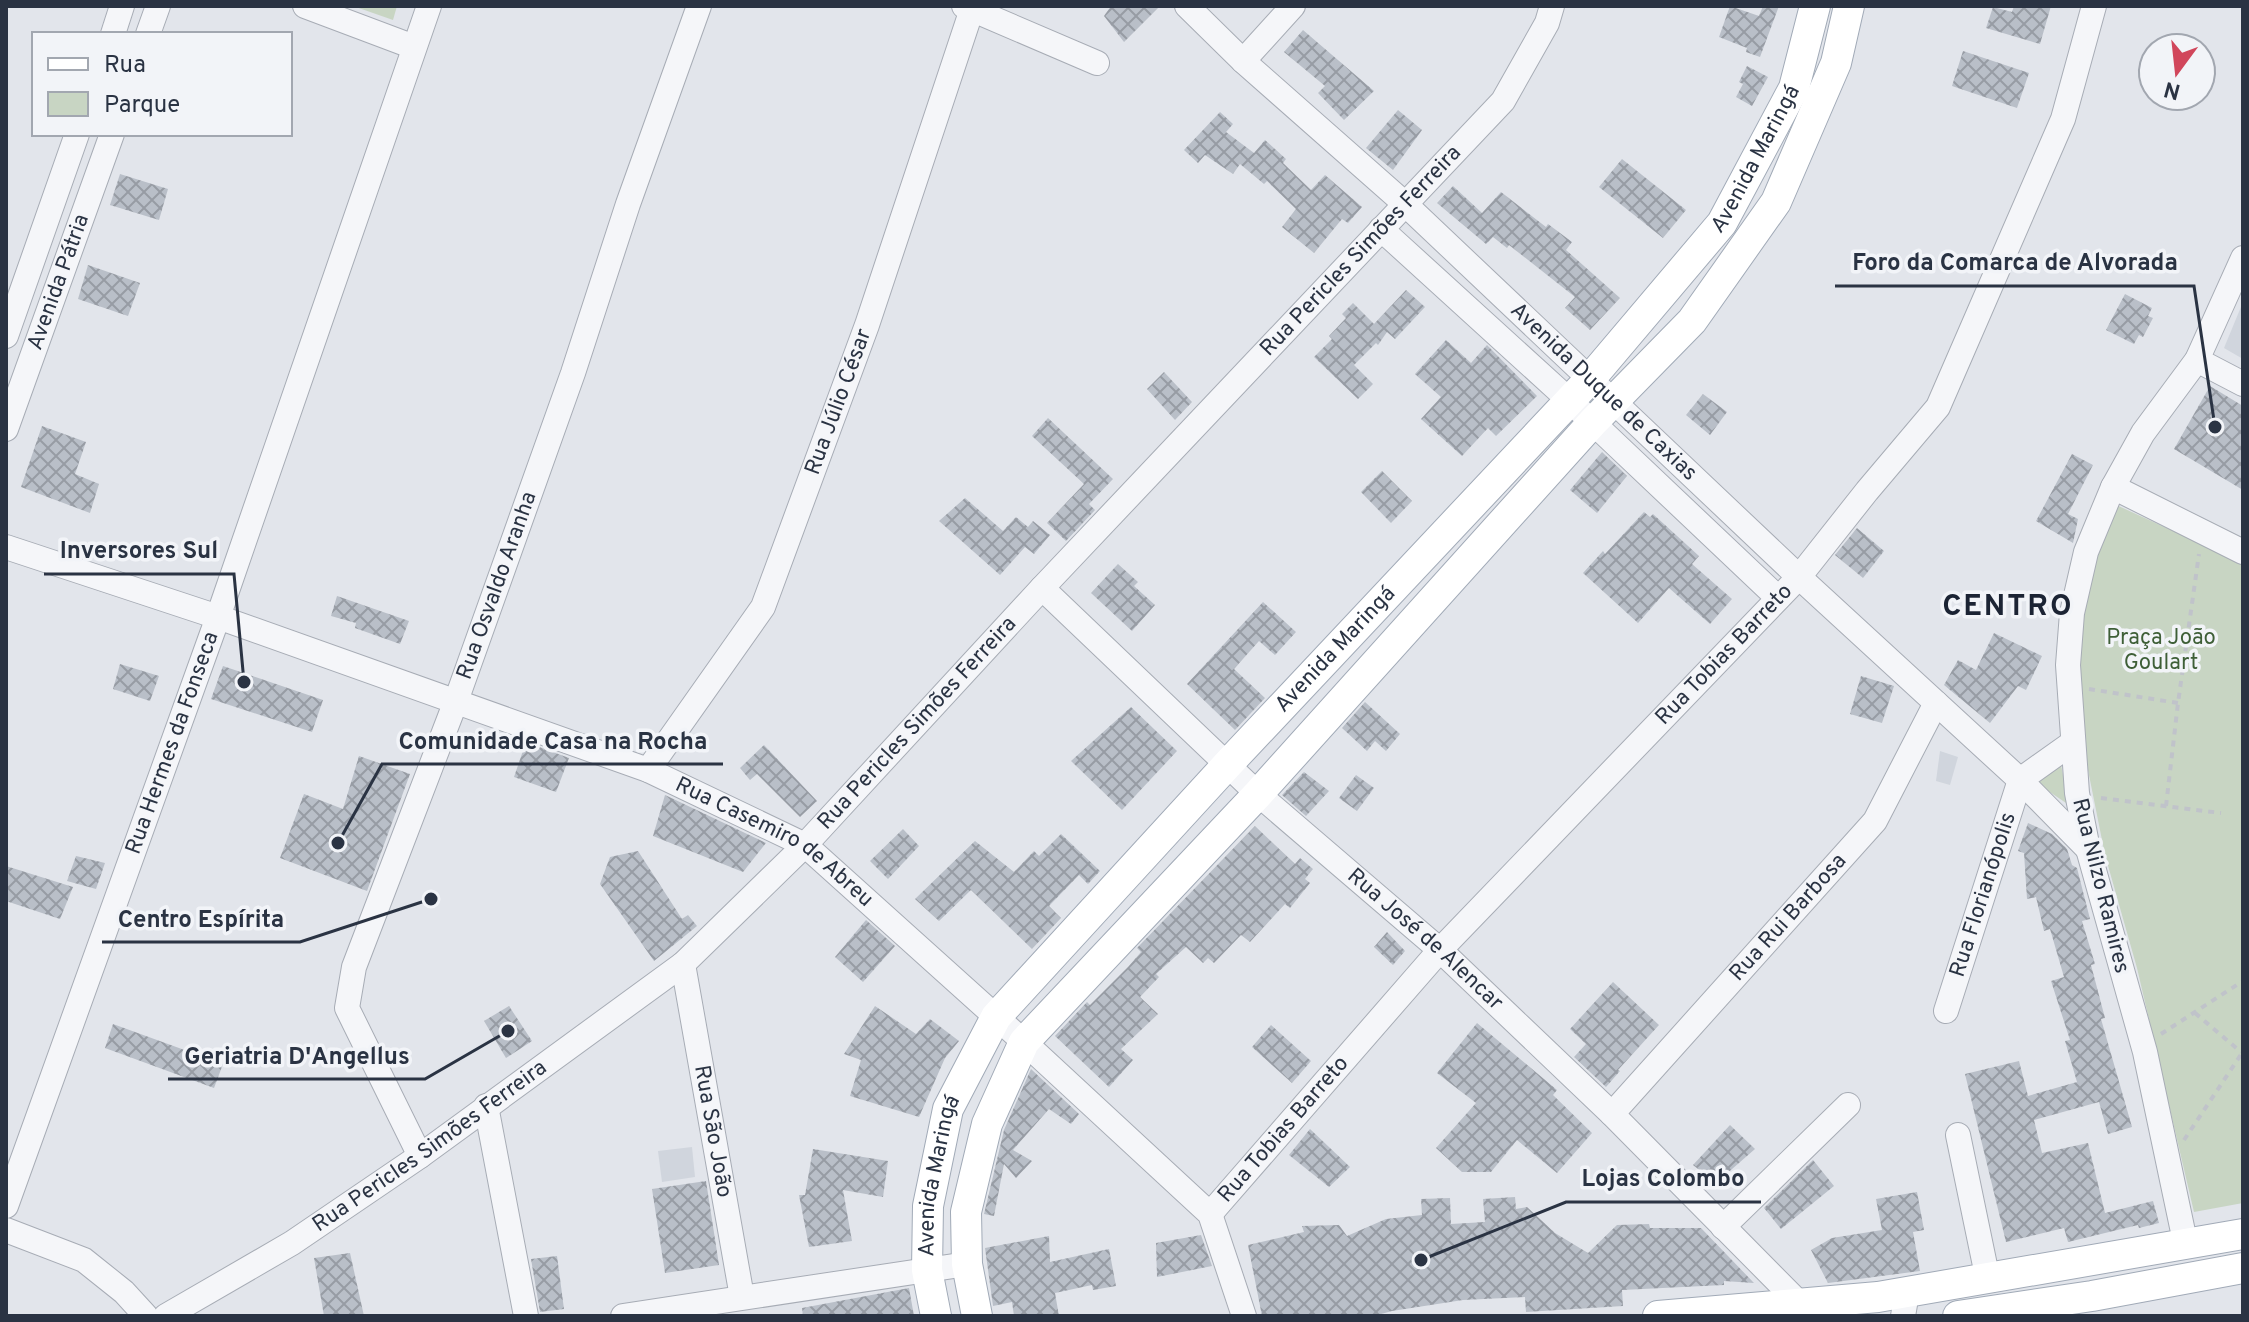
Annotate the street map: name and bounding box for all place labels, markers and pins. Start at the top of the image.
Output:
callout: Foro da Comarca de Alvorada [1835,238,2194,286]
callout: Inversores Sul [44,526,234,574]
callout: Comunidade Casa na Rocha [382,716,723,764]
callout: Centro Espírita [102,894,300,942]
callout: Geriatria D'Angellus [168,1031,425,1079]
callout: Lojas Colombo [1566,1154,1761,1202]

